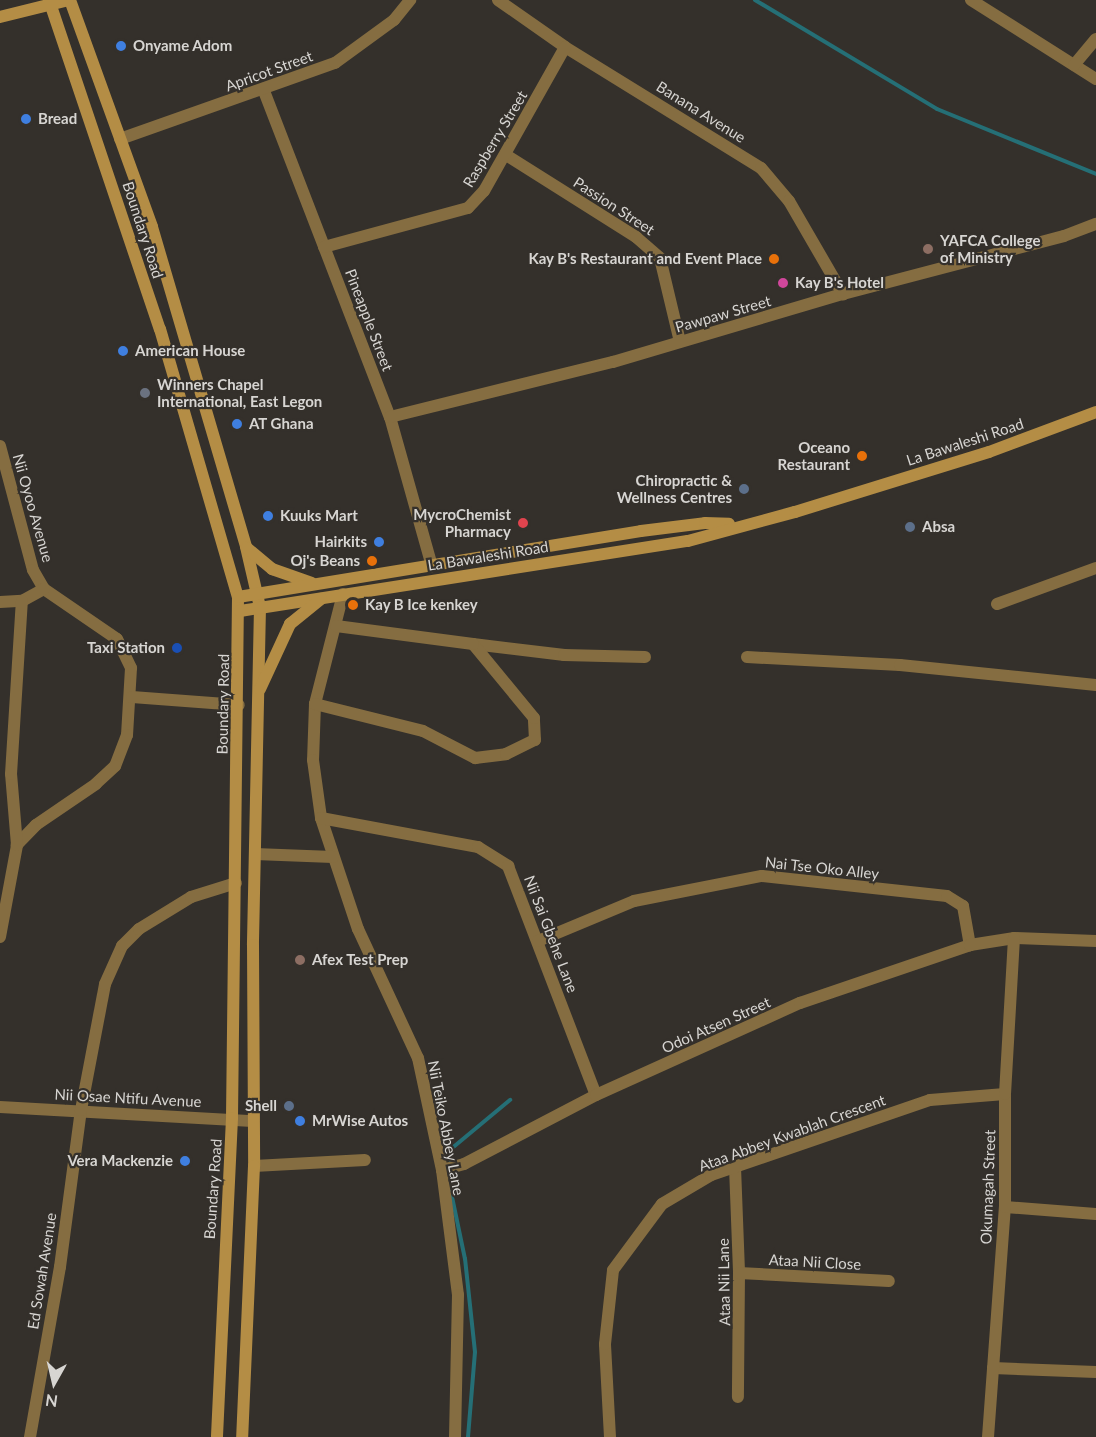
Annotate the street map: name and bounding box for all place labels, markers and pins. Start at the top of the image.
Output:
place label: Onyame Adom [133,37,233,55]
marker: Onyame Adom [114,39,128,53]
place label: Bread [38,110,77,128]
marker: Bread [19,112,33,126]
place label: YAFCA College of Ministry [940,231,1041,266]
marker: YAFCA College of Ministry [921,242,935,256]
place label: Kay B's Restaurant and Event Place [528,250,762,268]
marker: Kay B's Restaurant and Event Place [767,252,781,266]
place label: Kay B's Hotel [795,274,884,292]
marker: Kay B's Hotel [776,276,790,290]
place label: American House [135,342,245,360]
marker: American House [116,344,130,358]
place label: Winners Chapel International, East Legon [157,375,322,410]
marker: Winners Chapel International, East Legon [138,386,152,400]
place label: AT Ghana [249,415,314,433]
marker: AT Ghana [230,417,244,431]
place label: Oceano Restaurant [778,438,850,473]
marker: Oceano Restaurant [855,449,869,463]
place label: Chiropractic & Wellness Centres [617,471,732,506]
marker: Chiropractic & Wellness Centres [737,482,751,496]
place label: MycroChemist Pharmacy [413,505,511,540]
place label: Kuuks Mart [280,507,358,525]
marker: Kuuks Mart [261,509,275,523]
marker: MycroChemist Pharmacy [516,516,530,530]
place label: Absa [922,518,955,536]
marker: Absa [903,520,917,534]
place label: Hairkits [315,533,367,551]
marker: Hairkits [372,535,386,549]
place label: Oj's Beans [291,552,360,570]
marker: Oj's Beans [365,554,379,568]
place label: Kay B Ice kenkey [365,596,478,614]
marker: Kay B Ice kenkey [346,598,360,612]
place label: Taxi Station [87,639,165,657]
marker: Taxi Station [170,641,184,655]
place label: Afex Test Prep [312,951,409,969]
marker: Afex Test Prep [293,953,307,967]
place label: Shell [245,1097,277,1115]
marker: Shell [282,1099,296,1113]
place label: MrWise Autos [312,1112,409,1130]
marker: MrWise Autos [293,1114,307,1128]
place label: Vera Mackenzie [67,1152,173,1170]
marker: Vera Mackenzie [178,1154,192,1168]

